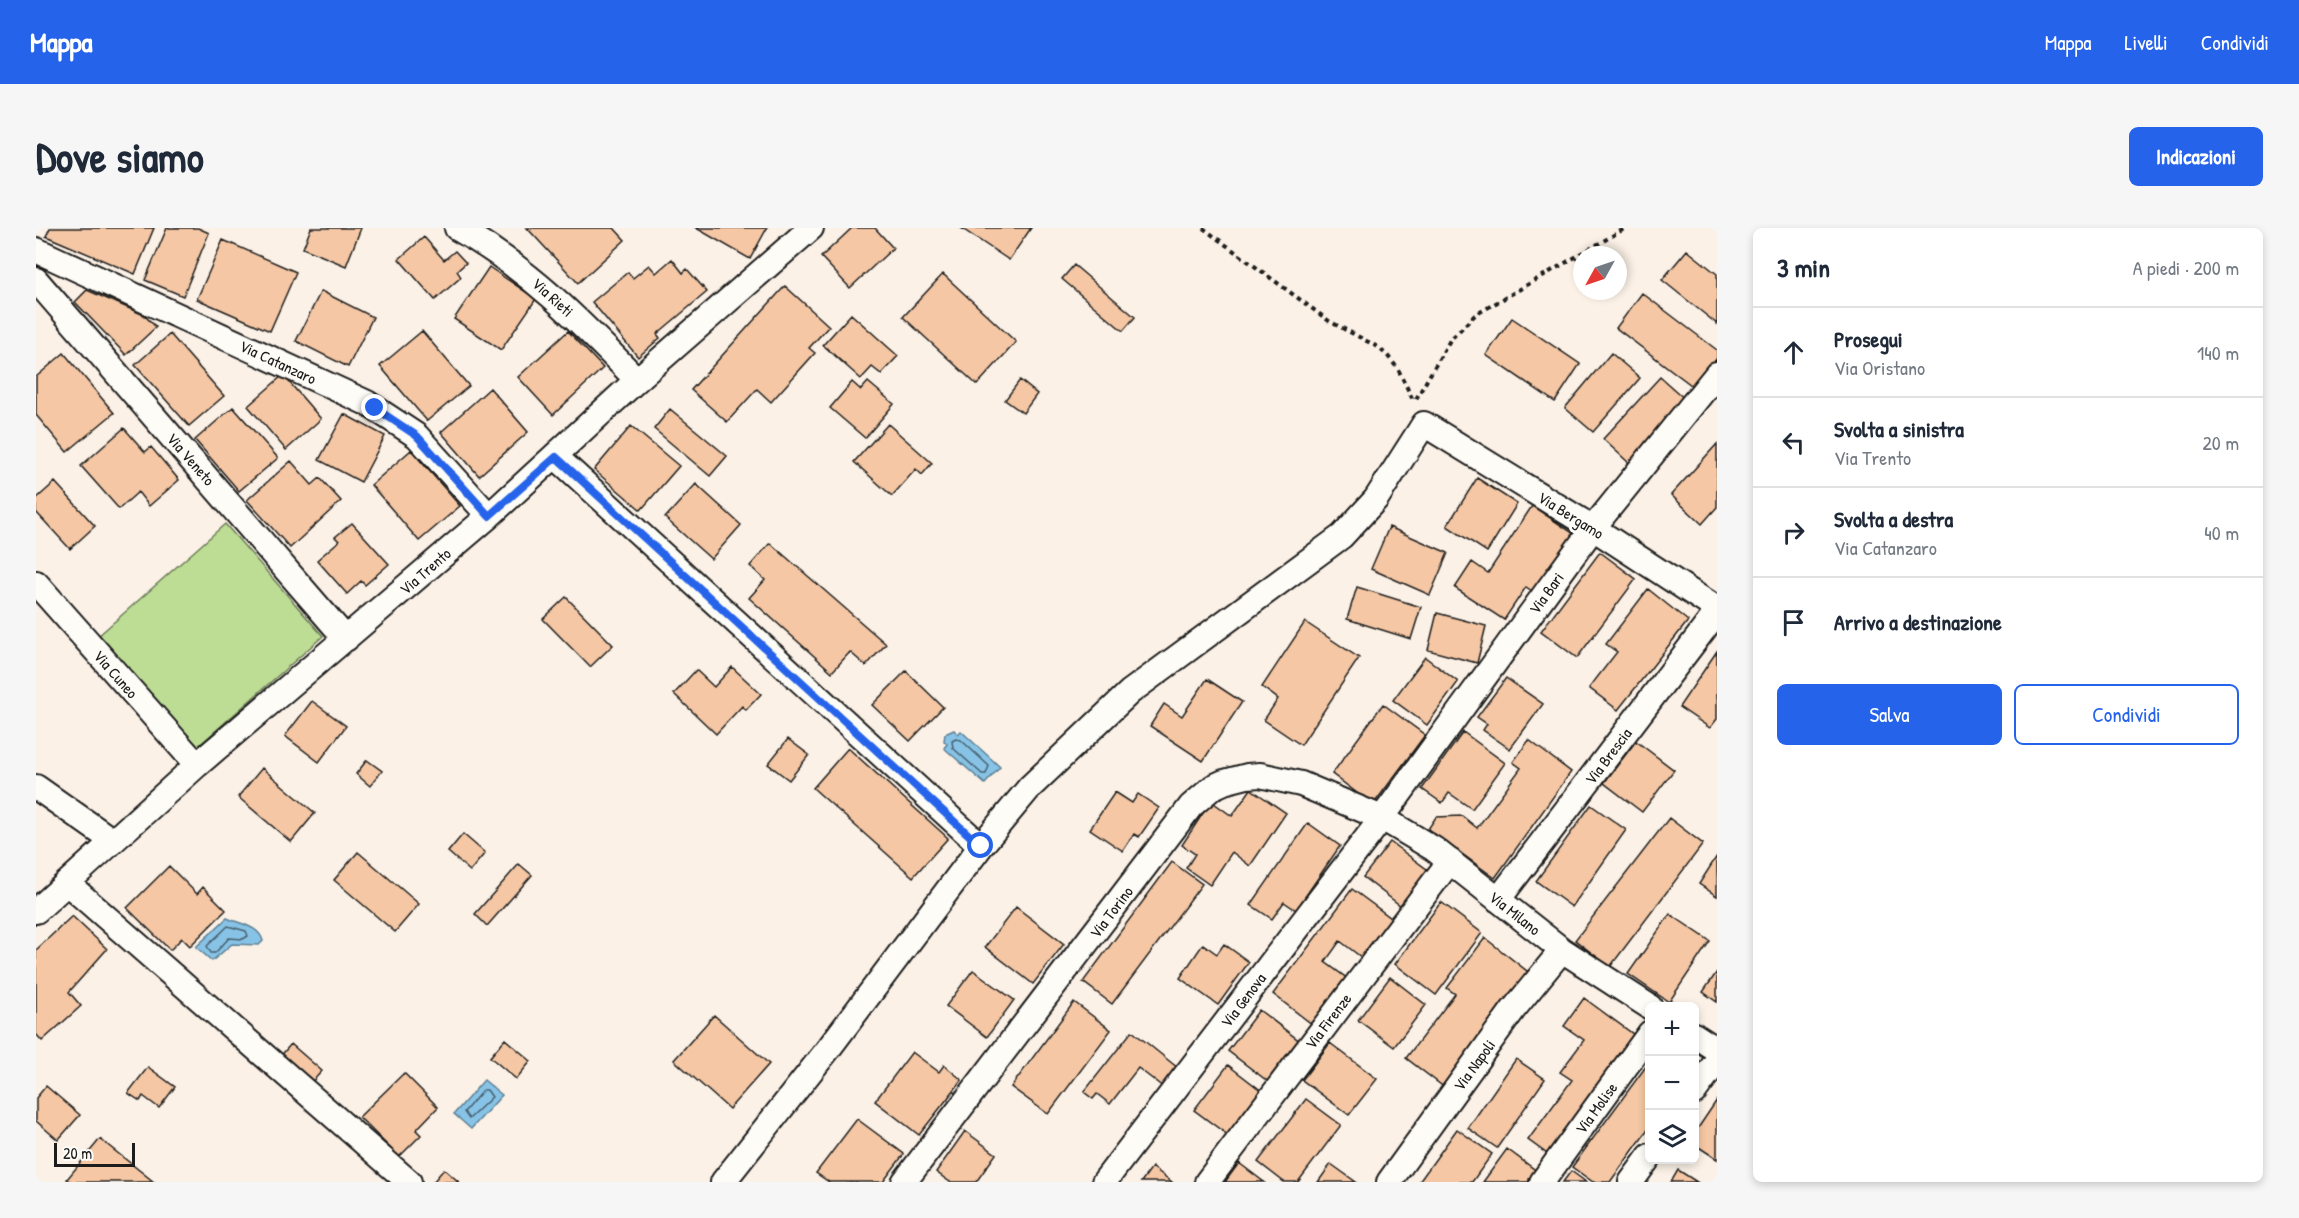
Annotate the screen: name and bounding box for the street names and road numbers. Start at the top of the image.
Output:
street label: Via Rieti [527,272,579,322]
street label: Via Catanzaro [236,335,320,390]
street label: Via Veneto [162,428,220,491]
street label: Via Bergamo [1534,486,1609,544]
street label: Via Trento [394,542,456,600]
street label: Via Bari [1523,568,1569,618]
street label: Via Cuneo [89,645,144,703]
street label: Via Brescia [1580,723,1636,789]
street label: Via Torino [1084,881,1138,943]
street label: Via Milano [1485,886,1546,940]
street label: Via Genova [1215,968,1271,1032]
street label: Via Firenze [1300,988,1357,1054]
street label: Via Napoli [1448,1035,1500,1095]
street label: Via Molise [1570,1077,1623,1138]

